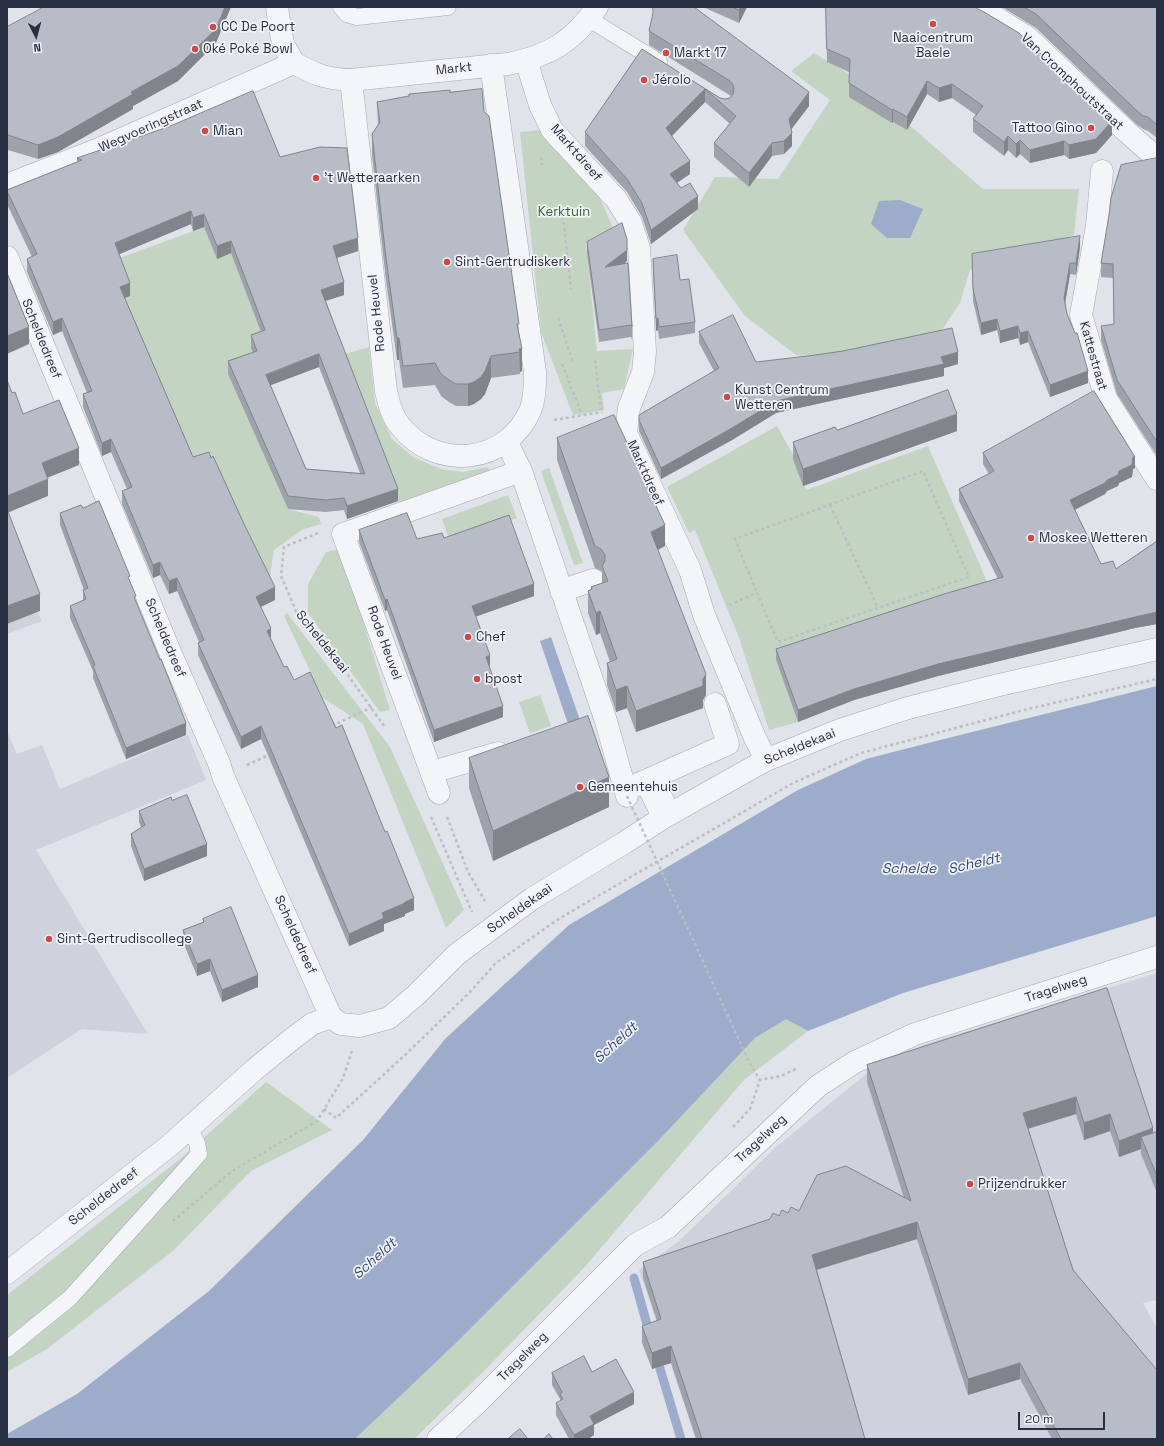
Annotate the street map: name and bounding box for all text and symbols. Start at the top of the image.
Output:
north arrow [16,16,56,56]
place label: CC De Poort [221,19,295,35]
marker: Naaicentrum Baele [928,19,938,29]
marker: CC De Poort [208,22,218,32]
place label: Naaicentrum Baele [893,30,973,61]
street label: Van Cromphoutstraat [1017,30,1127,134]
text: N [33,41,42,55]
place label: Oké Poké Bowl [203,41,293,57]
marker: Oké Poké Bowl [190,44,200,54]
place label: Markt 17 [674,45,727,61]
marker: Markt 17 [661,48,671,58]
street label: Markt [435,59,473,79]
place label: Jérolo [652,72,691,88]
marker: Jérolo [639,75,649,85]
street label: Wegvoeringstraat [97,96,205,156]
place label: Tattoo Gino [1012,120,1083,136]
street label: Marktdreef [547,121,605,185]
place label: Mian [213,123,243,139]
marker: Tattoo Gino [1086,123,1096,133]
marker: Mian [200,126,210,136]
place label: 't Wetteraarken [324,170,420,186]
marker: 't Wetteraarken [311,173,321,183]
park label: Kerktuin [538,204,590,220]
place label: Sint-Gertrudiskerk [455,254,570,270]
marker: Sint-Gertrudiskerk [442,257,452,267]
street label: Rode Heuvel [365,274,389,352]
street label: Scheldedreef [18,297,64,381]
street label: Kattestraat [1076,320,1110,392]
place label: Kunst Centrum Wetteren [735,382,829,413]
marker: Kunst Centrum Wetteren [722,392,732,402]
street label: Marktdreef [623,438,667,508]
place label: Moskee Wetteren [1039,530,1148,546]
marker: Moskee Wetteren [1026,533,1036,543]
street label: Scheldedreef [141,596,189,680]
street label: Rode Heuvel [363,604,405,682]
street label: Scheldekaai [292,608,352,676]
place label: Chef [476,629,506,645]
marker: Chef [463,632,473,642]
place label: bpost [485,671,522,687]
marker: bpost [472,674,482,684]
street label: Scheldekaai [762,726,838,768]
place label: Gemeentehuis [588,779,678,795]
marker: Gemeentehuis [575,782,585,792]
water label: Scheldt [946,850,1002,878]
water label: Schelde [882,861,936,877]
street label: Scheldekaai [485,881,555,937]
street label: Scheldedreef [271,893,319,977]
place label: Sint-Gertrudiscollege [57,931,192,947]
marker: Sint-Gertrudiscollege [44,934,54,944]
street label: Tragelweg [1023,972,1089,1006]
water label: Scheldt [591,1019,641,1067]
street label: Tragelweg [732,1111,790,1167]
street label: Scheldedreef [66,1165,142,1229]
place label: Prijzendrukker [978,1176,1067,1192]
marker: Prijzendrukker [965,1179,975,1189]
water label: Scheldt [350,1235,400,1283]
street label: Tragelweg [495,1329,551,1385]
scale bar [1020,1404,1107,1430]
text: 20 m [1025,1411,1053,1427]

